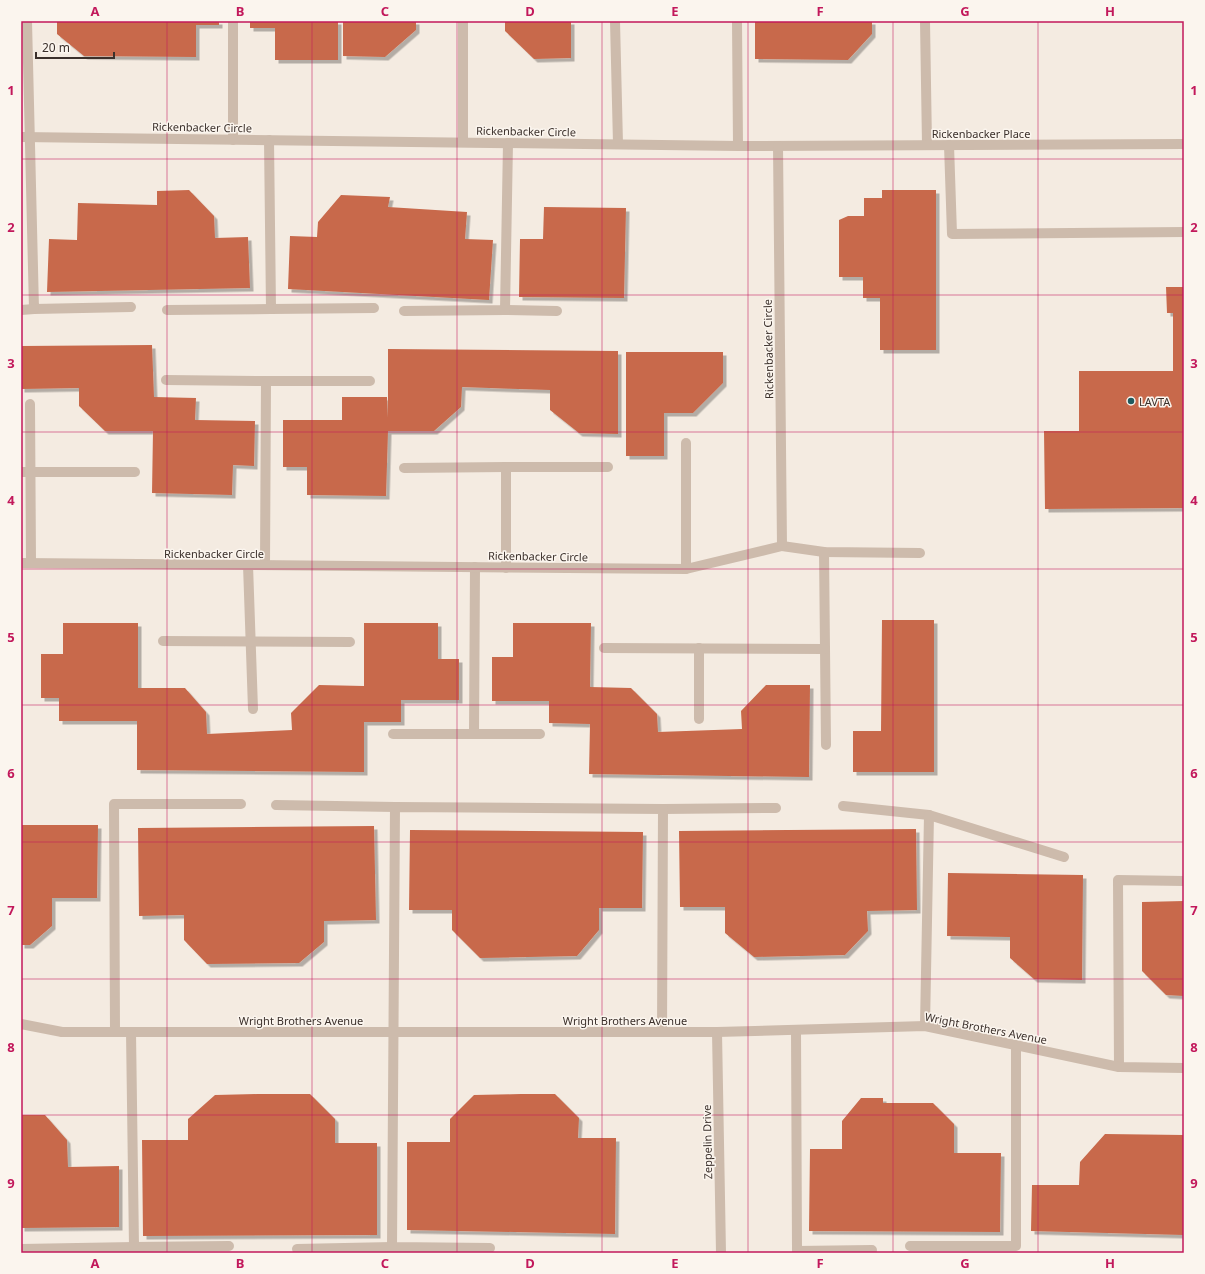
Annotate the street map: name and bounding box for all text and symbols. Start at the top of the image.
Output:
text: A [91,2,100,20]
text: B [236,2,244,20]
text: C [381,2,389,20]
text: D [525,2,535,20]
text: E [671,2,679,20]
text: F [816,2,824,20]
text: G [960,2,970,20]
text: H [1105,2,1115,20]
scale bar [36,34,114,60]
text: 20 m [42,39,70,56]
text: 1 [7,81,15,99]
text: 1 [1190,81,1198,99]
street label: Rickenbacker Circle [152,119,252,135]
street label: Rickenbacker Circle [476,123,576,139]
street label: Rickenbacker Place [932,126,1030,141]
text: 2 [7,218,15,236]
text: 2 [1190,218,1198,236]
street label: Rickenbacker Circle [760,299,776,399]
text: 3 [7,354,15,372]
text: 3 [1190,354,1198,372]
place label: LAVTA [1139,394,1171,409]
marker: LAVTA [1126,396,1136,406]
text: 4 [7,491,15,509]
text: 4 [1190,491,1198,509]
street label: Rickenbacker Circle [164,546,264,561]
street label: Rickenbacker Circle [488,548,588,564]
text: 5 [7,628,15,646]
text: 5 [1190,628,1198,646]
text: 6 [7,764,15,782]
text: 6 [1190,764,1198,782]
text: 7 [7,901,15,919]
text: 7 [1190,901,1198,919]
street label: Wright Brothers Avenue [924,1009,1048,1047]
street label: Wright Brothers Avenue [239,1013,363,1028]
street label: Wright Brothers Avenue [563,1013,687,1028]
text: 8 [7,1038,15,1056]
text: 8 [1190,1038,1198,1056]
street label: Zeppelin Drive [699,1104,715,1180]
text: 9 [7,1174,15,1192]
text: 9 [1190,1174,1198,1192]
text: A [91,1254,100,1272]
text: B [236,1254,244,1272]
text: C [381,1254,389,1272]
text: D [525,1254,535,1272]
text: E [671,1254,679,1272]
text: F [816,1254,824,1272]
text: G [960,1254,970,1272]
text: H [1105,1254,1115,1272]

